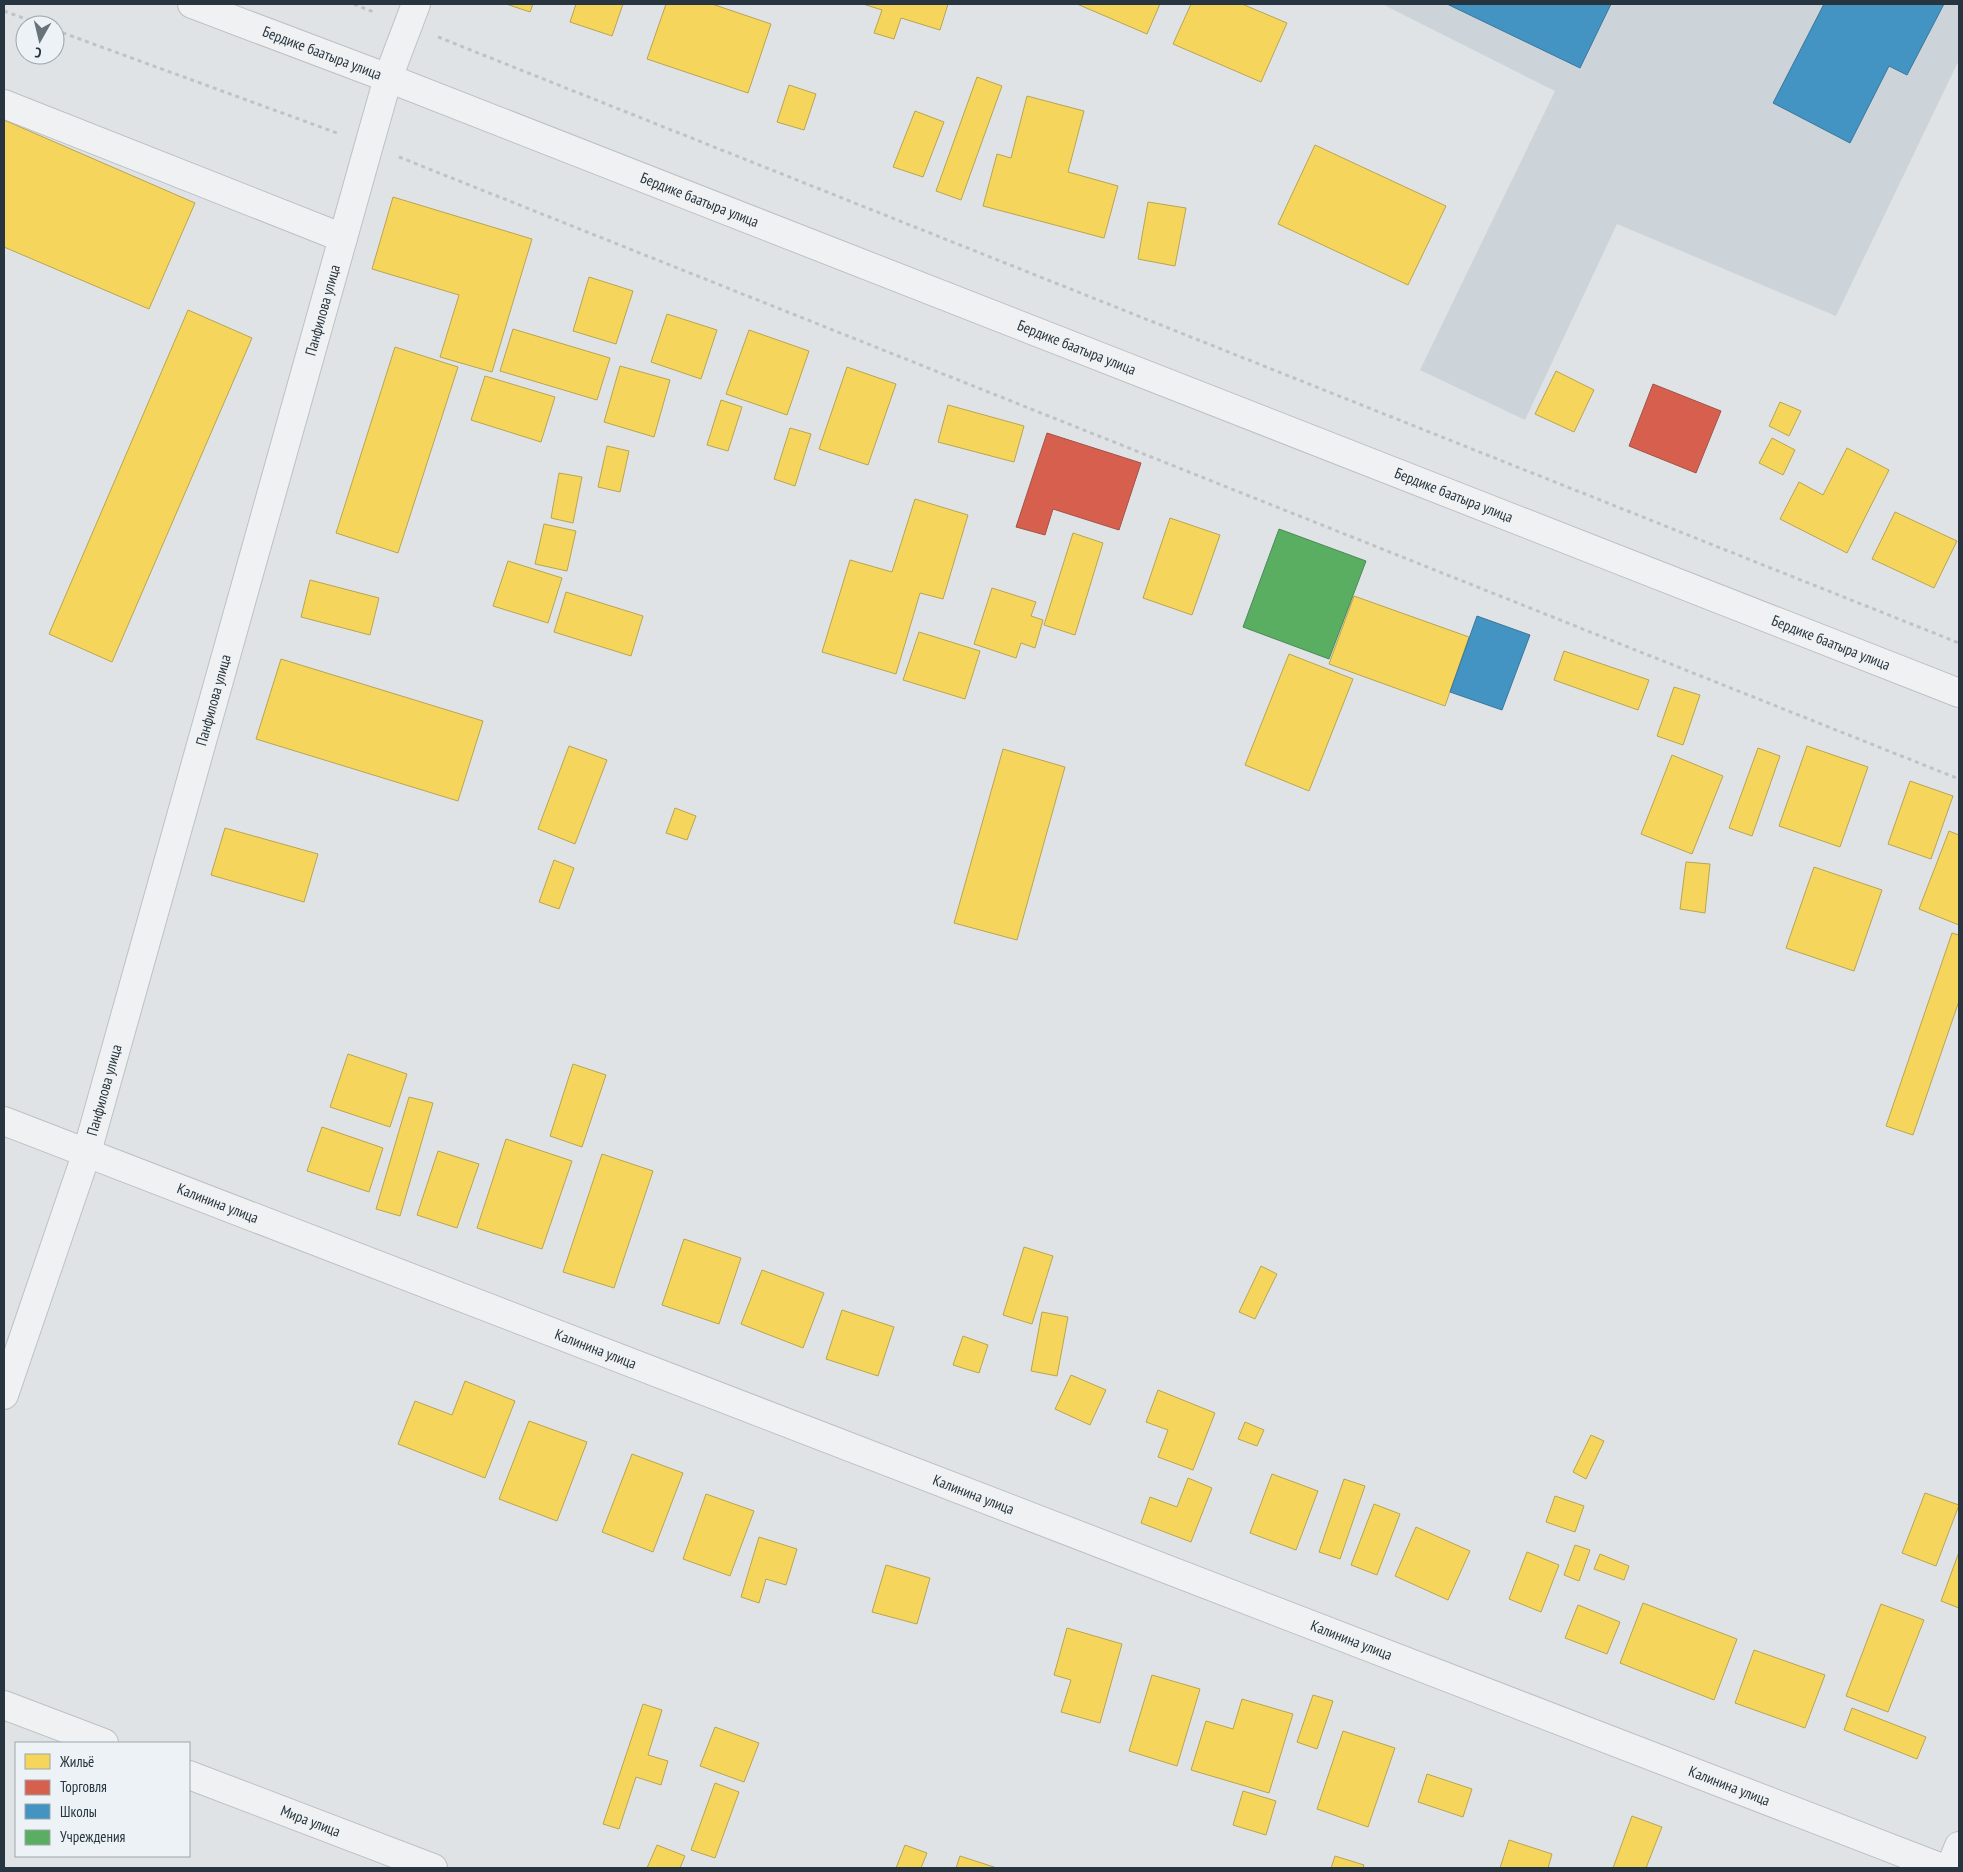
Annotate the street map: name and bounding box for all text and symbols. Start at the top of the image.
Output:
north arrow [15,15,65,65]
street label: Бердике баатыра улица [260,22,384,84]
text: С [33,43,43,62]
street label: Бердике баатыра улица [638,168,762,231]
street label: Панфилова улица [300,262,344,358]
street label: Бердике баатыра улица [1015,315,1139,379]
street label: Бердике баатыра улица [1392,463,1516,526]
street label: Бердике баатыра улица [1769,611,1893,674]
street label: Панфилова улица [191,652,235,748]
street label: Панфилова улица [82,1042,126,1138]
street label: Калинина улица [174,1179,261,1227]
street label: Калинина улица [552,1324,639,1373]
street label: Калинина улица [930,1470,1017,1518]
street label: Калинина улица [1308,1616,1395,1664]
legend [15,1742,190,1857]
text: Жильё [59,1752,94,1771]
street label: Калинина улица [1686,1761,1773,1810]
text: Торговля [60,1777,107,1796]
street label: Мира улица [278,1801,343,1841]
text: Школы [60,1802,97,1821]
text: Учреждения [60,1827,126,1846]

